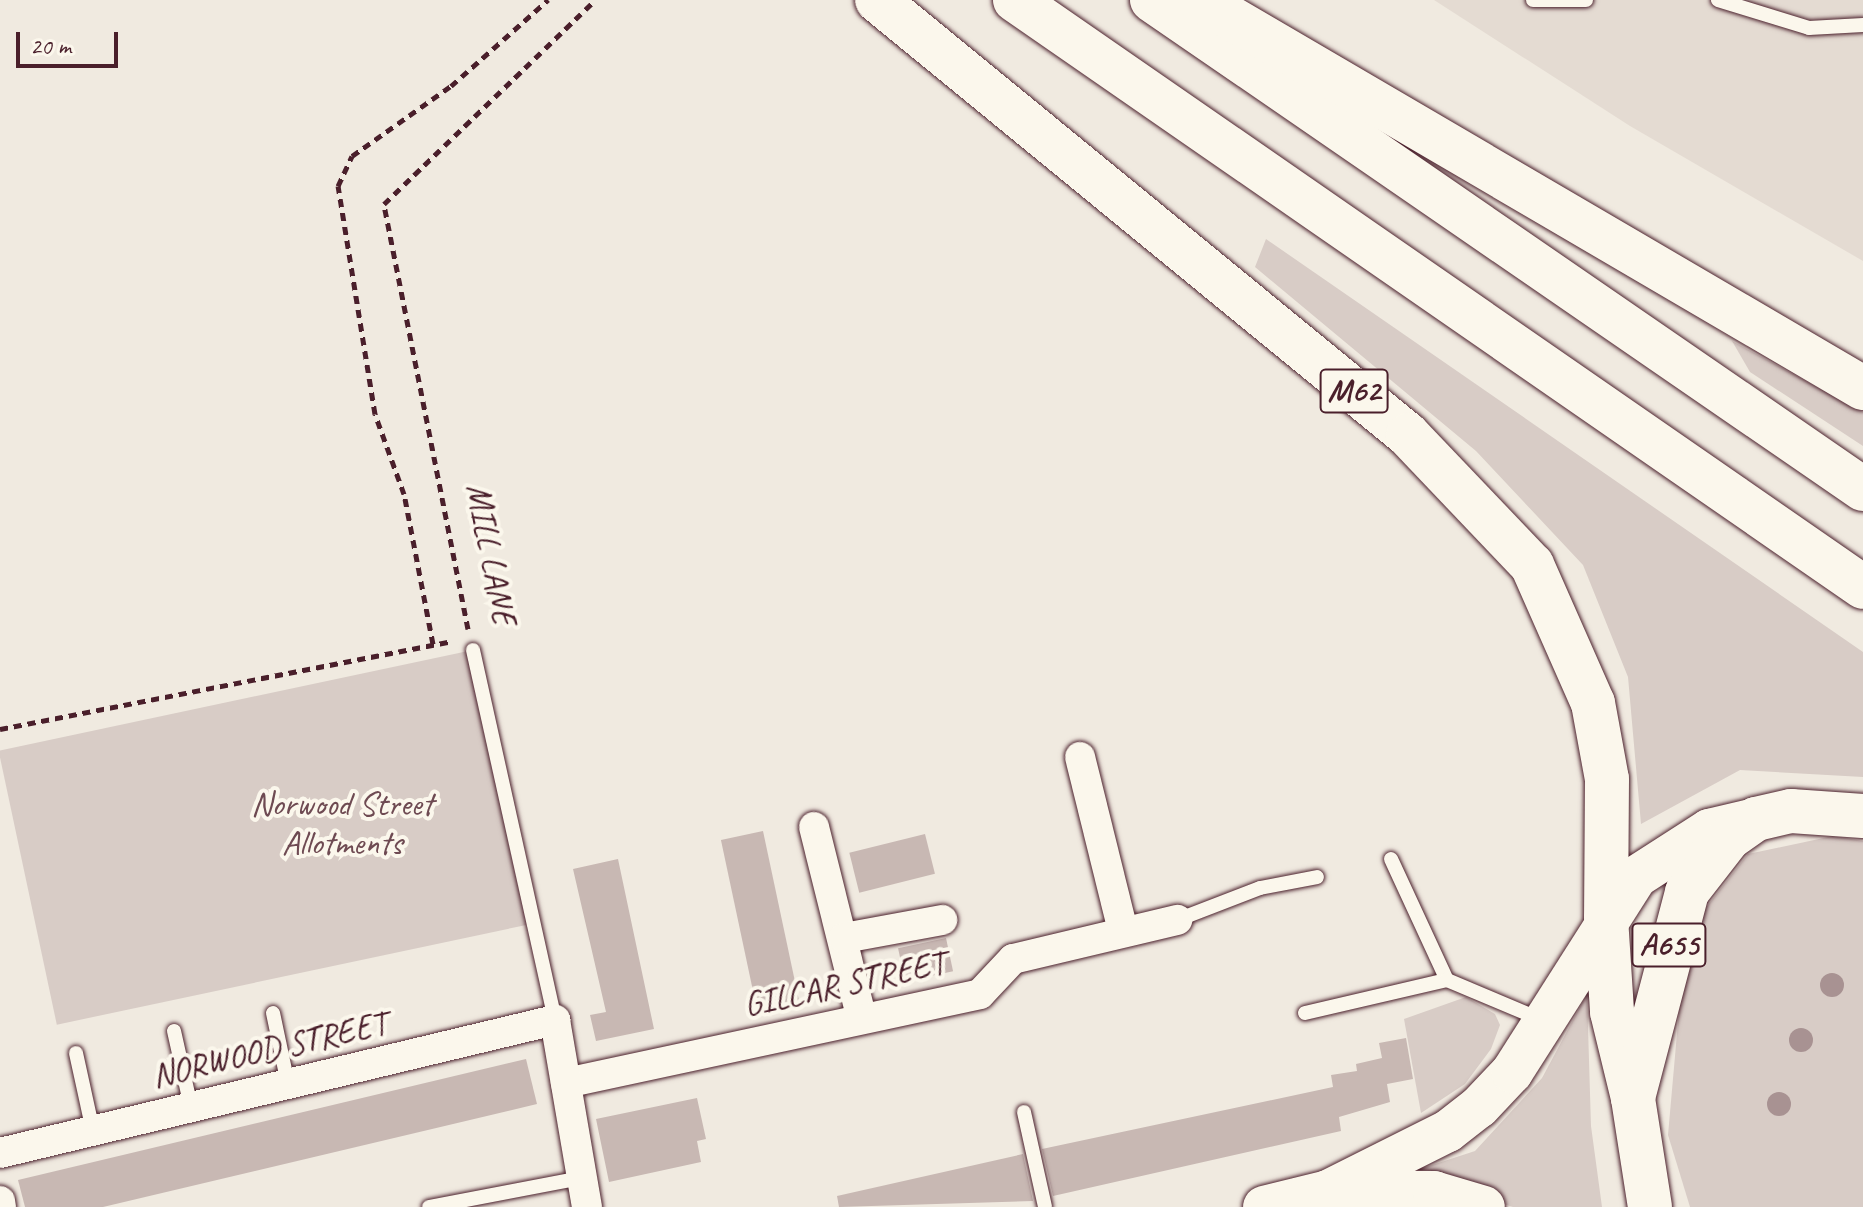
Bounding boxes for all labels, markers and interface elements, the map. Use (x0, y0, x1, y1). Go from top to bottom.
scale bar (20, 16, 122, 66)
text: 20 m (30, 31, 71, 61)
road number: M62 (1318, 363, 1390, 419)
street label: MILL LANE (458, 480, 526, 628)
park label: Norwood Street Allotments (251, 783, 433, 862)
road number: A655 (1631, 917, 1707, 973)
street label: GILCAR STREET (740, 942, 948, 1024)
street label: NORWOOD STREET (148, 1002, 390, 1096)

